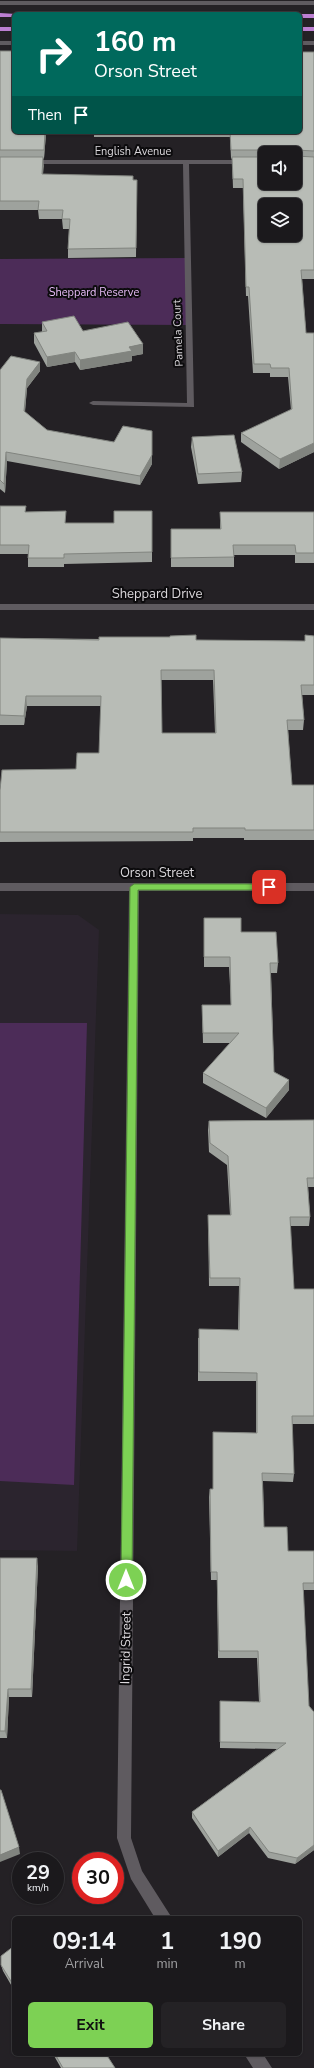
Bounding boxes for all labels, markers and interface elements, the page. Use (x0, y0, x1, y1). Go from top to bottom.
text: 160 m (94, 23, 177, 61)
icon: right (28, 28, 80, 80)
text: Orson Street (94, 59, 197, 83)
icon: arrive (70, 104, 92, 126)
text: Then (28, 105, 62, 125)
street label: English Avenue (95, 144, 172, 159)
map controls (258, 146, 302, 242)
button: sound (258, 146, 302, 190)
button: layers (258, 198, 302, 242)
park label: Sheppard Reserve (49, 285, 139, 300)
street label: Pamela Court (169, 299, 187, 367)
street label: Sheppard Drive (112, 585, 202, 603)
street label: Orson Street (120, 864, 195, 882)
pin (252, 870, 286, 904)
icon: arrive (258, 876, 280, 898)
position arrow (105, 1559, 147, 1601)
street label: Ingrid Street (116, 1611, 136, 1684)
speed limit sign: 30 (72, 1852, 124, 1904)
text: 29 (26, 1859, 50, 1886)
text: km/h (27, 1881, 49, 1895)
text: 09:14 (52, 1925, 116, 1957)
text: 1 (160, 1925, 174, 1957)
text: 190 (218, 1925, 262, 1957)
text: Arrival (65, 1955, 104, 1973)
text: min (156, 1955, 178, 1973)
text: m (234, 1955, 246, 1973)
button: Exit (28, 2002, 153, 2048)
button: Share (161, 2002, 286, 2048)

